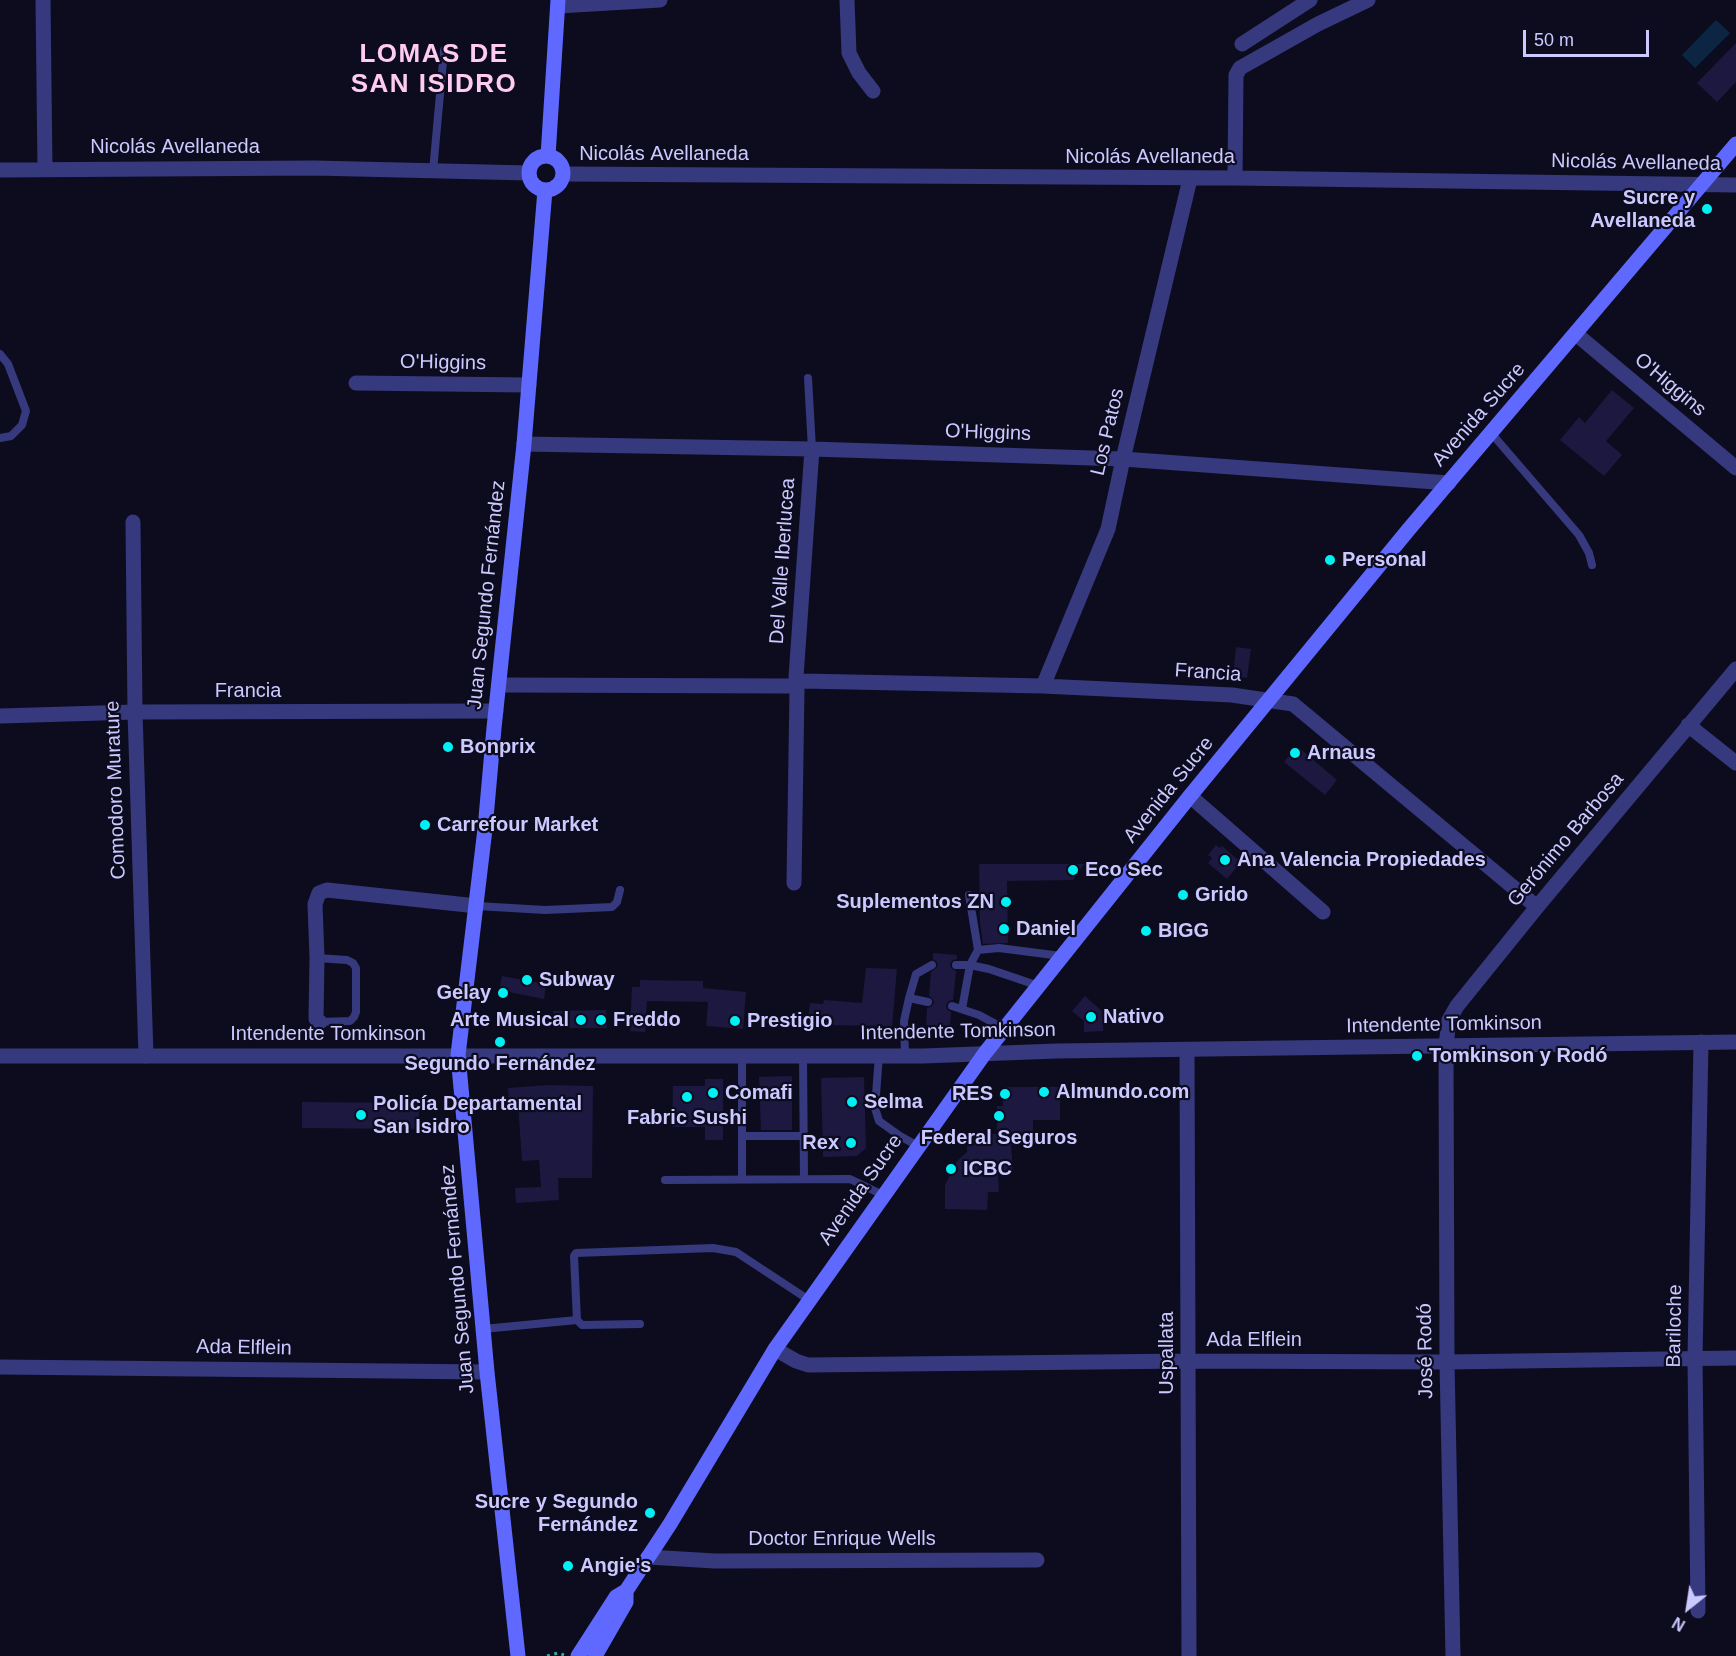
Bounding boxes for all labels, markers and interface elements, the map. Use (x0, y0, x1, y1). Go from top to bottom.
scale bar (1526, 18, 1652, 56)
text: 50 m (1534, 30, 1574, 50)
district label: LOMAS DE SAN ISIDRO (351, 39, 517, 100)
street label: Nicolás Avellaneda (90, 135, 260, 159)
street label: Nicolás Avellaneda (579, 142, 749, 166)
street label: Nicolás Avellaneda (1065, 145, 1235, 169)
street label: Nicolás Avellaneda (1551, 150, 1721, 176)
place label: Sucre y Avellaneda (1590, 186, 1695, 233)
marker: Sucre y Avellaneda (1700, 202, 1714, 216)
street label: O'Higgins (1629, 348, 1711, 422)
street label: O'Higgins (400, 350, 486, 376)
street label: Avenida Sucre (1427, 358, 1531, 472)
street label: Los Patos (1086, 386, 1130, 478)
street label: O'Higgins (945, 420, 1031, 446)
street label: Del Valle Iberlucea (765, 477, 801, 645)
street label: Juan Segundo Fernández (463, 479, 511, 711)
place label: Personal (1342, 548, 1426, 572)
marker: Personal (1323, 553, 1337, 567)
street label: Francia (1174, 659, 1242, 687)
street label: Francia (215, 679, 281, 703)
street label: Comodoro Murature (101, 700, 131, 880)
street label: Avenida Sucre (1119, 732, 1219, 848)
place label: Bonprix (460, 735, 536, 759)
marker: Bonprix (441, 740, 455, 754)
place label: Arnaus (1307, 741, 1376, 765)
marker: Arnaus (1288, 746, 1302, 760)
street label: Gerónimo Barbosa (1503, 768, 1629, 912)
place label: Carrefour Market (437, 813, 598, 837)
marker: Carrefour Market (418, 818, 432, 832)
place label: Ana Valencia Propiedades (1237, 848, 1486, 872)
marker: Ana Valencia Propiedades (1218, 853, 1232, 867)
place label: Eco Sec (1085, 858, 1163, 882)
marker: Eco Sec (1066, 863, 1080, 877)
place label: Grido (1195, 883, 1248, 907)
marker: Grido (1176, 888, 1190, 902)
place label: Suplementos ZN (836, 890, 994, 914)
marker: Suplementos ZN (999, 895, 1013, 909)
place label: Daniel (1016, 917, 1076, 941)
place label: BIGG (1158, 919, 1209, 943)
marker: Daniel (997, 922, 1011, 936)
marker: BIGG (1139, 924, 1153, 938)
place label: Subway (539, 968, 615, 992)
marker: Subway (520, 973, 534, 987)
place label: Gelay (437, 981, 491, 1005)
marker: Gelay (496, 986, 510, 1000)
place label: Nativo (1103, 1005, 1164, 1029)
place label: Arte Musical (450, 1008, 569, 1032)
place label: Freddo (613, 1008, 681, 1032)
place label: Prestigio (747, 1009, 833, 1033)
marker: Nativo (1084, 1010, 1098, 1024)
street label: Intendente Tomkinson (1346, 1011, 1542, 1039)
marker: Arte Musical (574, 1013, 588, 1027)
marker: Freddo (594, 1013, 608, 1027)
marker: Prestigio (728, 1014, 742, 1028)
street label: Intendente Tomkinson (860, 1018, 1056, 1046)
street label: Intendente Tomkinson (230, 1022, 426, 1046)
marker: Segundo Fernández (493, 1035, 507, 1049)
place label: Tomkinson y Rodó (1429, 1044, 1608, 1068)
marker: Tomkinson y Rodó (1410, 1049, 1424, 1063)
place label: Segundo Fernández (404, 1052, 596, 1076)
place label: Almundo.com (1056, 1080, 1189, 1104)
place label: Comafi (725, 1081, 793, 1105)
place label: RES (952, 1082, 993, 1106)
marker: Almundo.com (1037, 1085, 1051, 1099)
marker: Comafi (706, 1086, 720, 1100)
marker: RES (998, 1087, 1012, 1101)
marker: Fabric Sushi (680, 1090, 694, 1104)
place label: Selma (864, 1090, 923, 1114)
place label: Policía Departamental San Isidro (373, 1092, 582, 1139)
marker: Selma (845, 1095, 859, 1109)
place label: Fabric Sushi (627, 1106, 747, 1130)
marker: Policía Departamental San Isidro (354, 1108, 368, 1122)
marker: Federal Seguros (992, 1109, 1006, 1123)
place label: Federal Seguros (921, 1126, 1077, 1150)
street label: Avenida Sucre (814, 1130, 908, 1250)
place label: Rex (802, 1131, 839, 1155)
marker: Rex (844, 1136, 858, 1150)
place label: ICBC (963, 1157, 1012, 1181)
marker: ICBC (944, 1162, 958, 1176)
street label: Juan Segundo Fernández (436, 1163, 480, 1395)
street label: Bariloche (1662, 1284, 1688, 1368)
street label: José Rodó (1413, 1303, 1439, 1399)
street label: Uspallata (1155, 1311, 1179, 1395)
street label: Ada Elflein (1206, 1328, 1302, 1352)
street label: Ada Elflein (196, 1335, 292, 1361)
place label: Sucre y Segundo Fernández (475, 1490, 638, 1537)
marker: Sucre y Segundo Fernández (643, 1506, 657, 1520)
street label: Doctor Enrique Wells (748, 1527, 936, 1551)
place label: Angie's (580, 1554, 651, 1578)
marker: Angie's (561, 1559, 575, 1573)
north arrow (1658, 1578, 1718, 1638)
text: N (1669, 1614, 1688, 1634)

